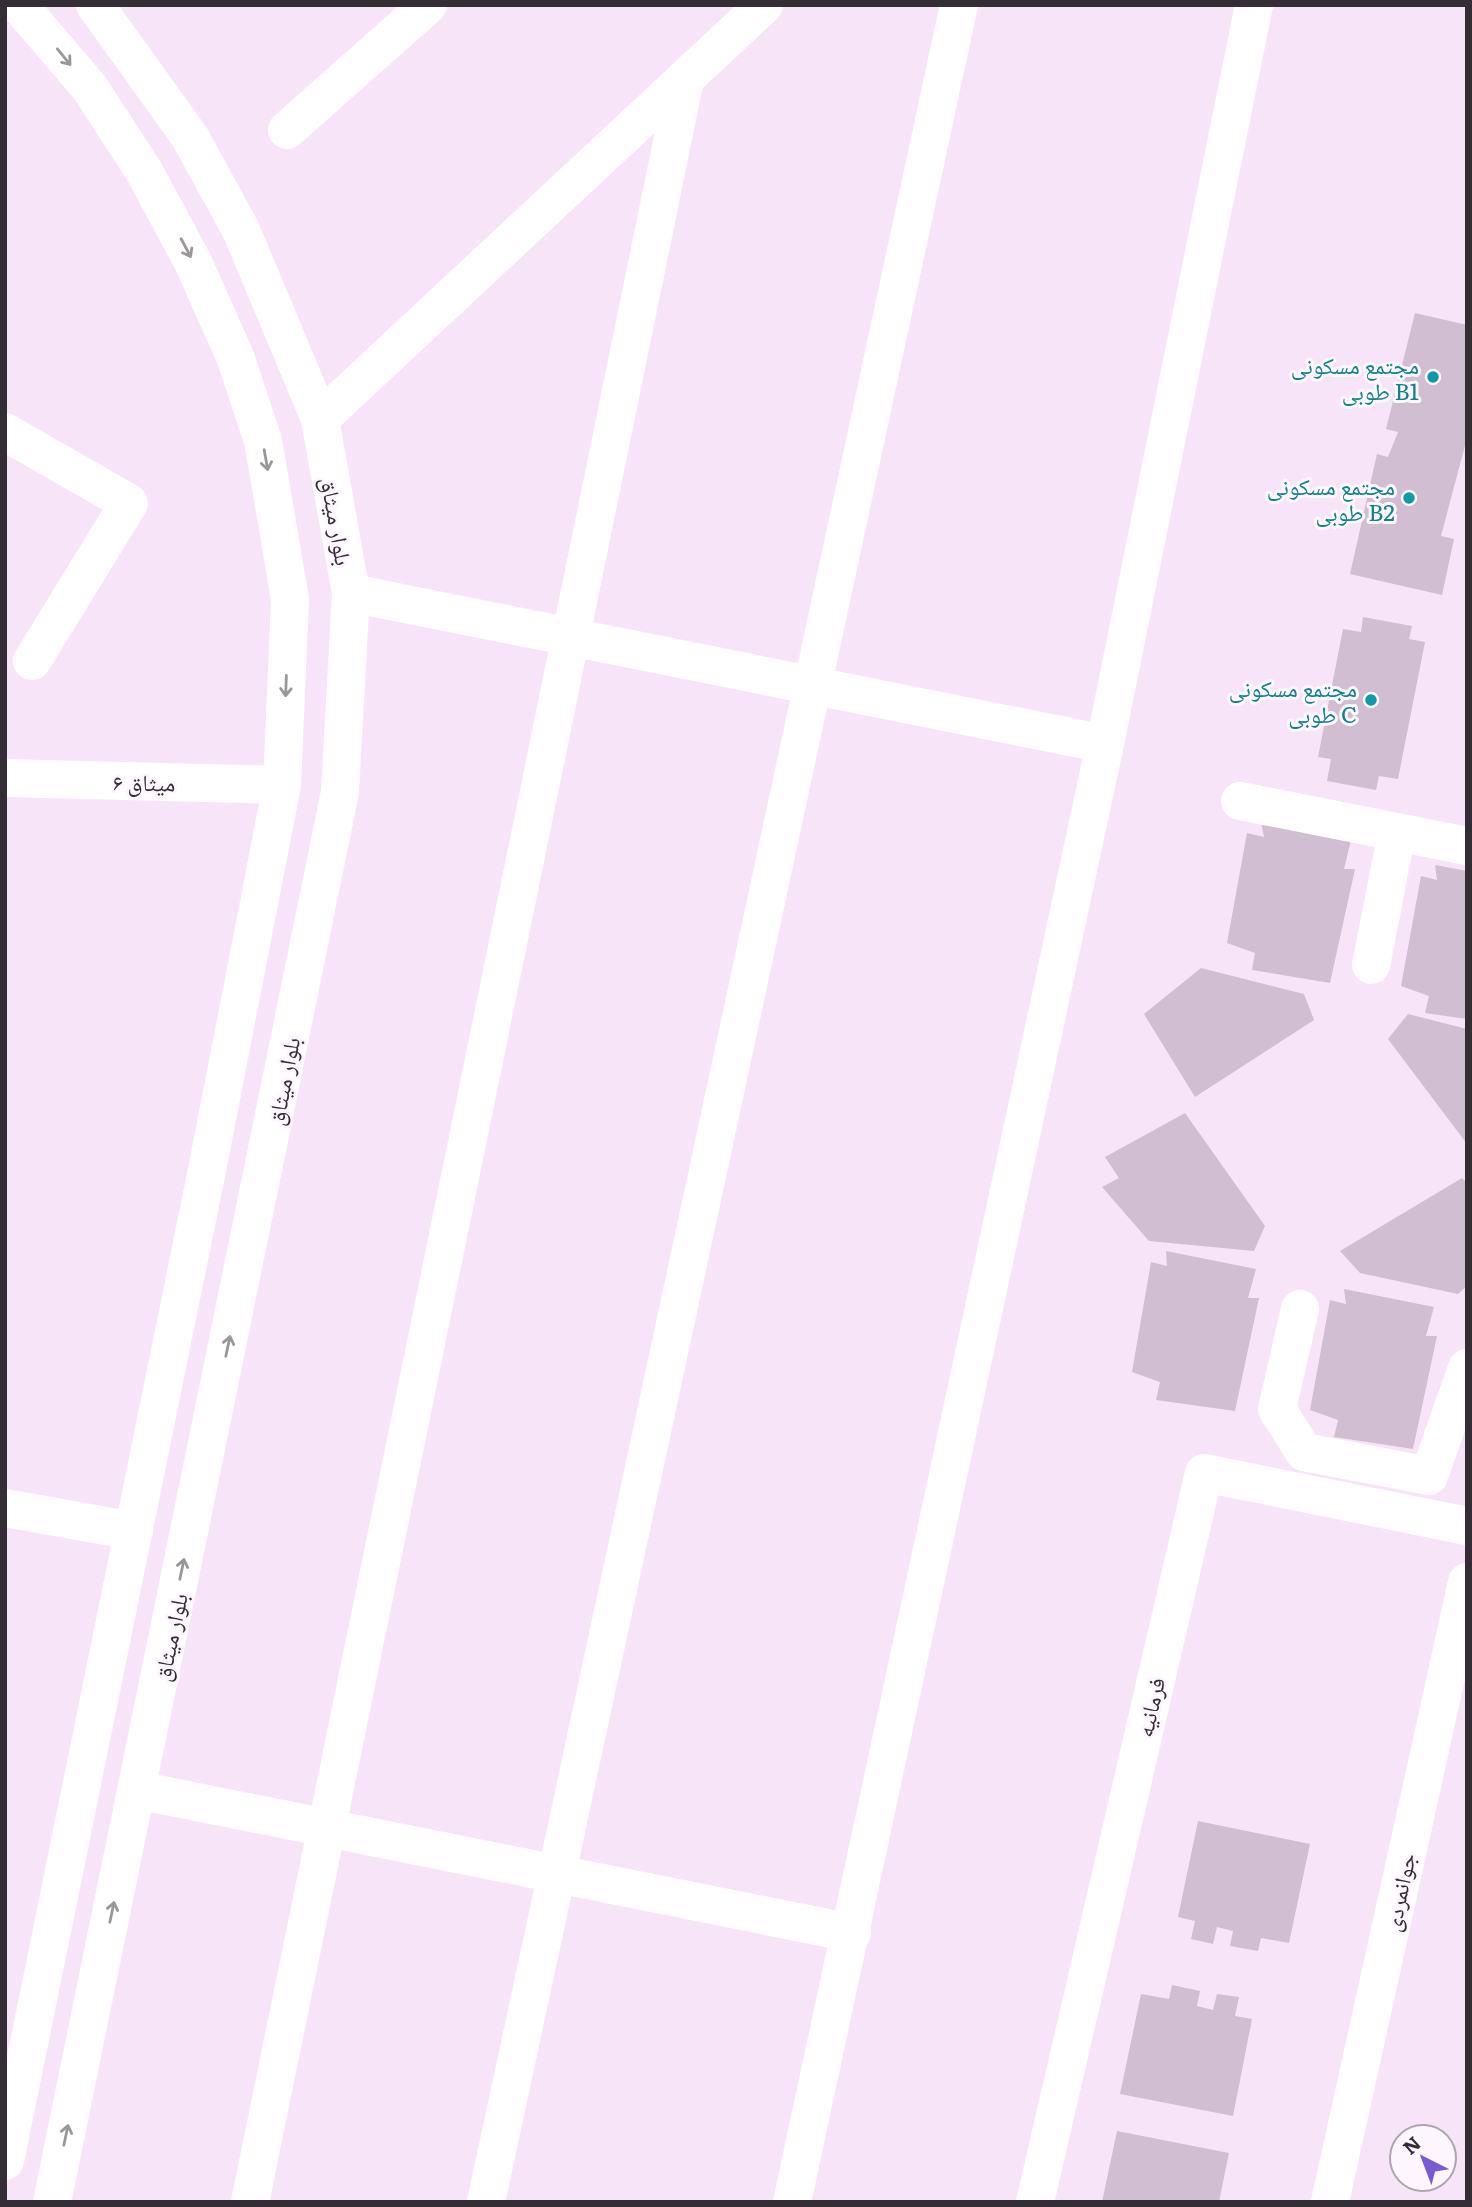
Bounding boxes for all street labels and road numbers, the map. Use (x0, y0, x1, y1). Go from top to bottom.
street label: بلوار میثاق (313, 474, 363, 568)
street label: میثاق ۶ (112, 763, 176, 799)
street label: بلوار میثاق (257, 1034, 307, 1128)
street label: بلوار میثاق (143, 1590, 195, 1684)
street label: فرمانیه (1126, 1674, 1172, 1740)
street label: جوانمردی (1373, 1849, 1423, 1935)

